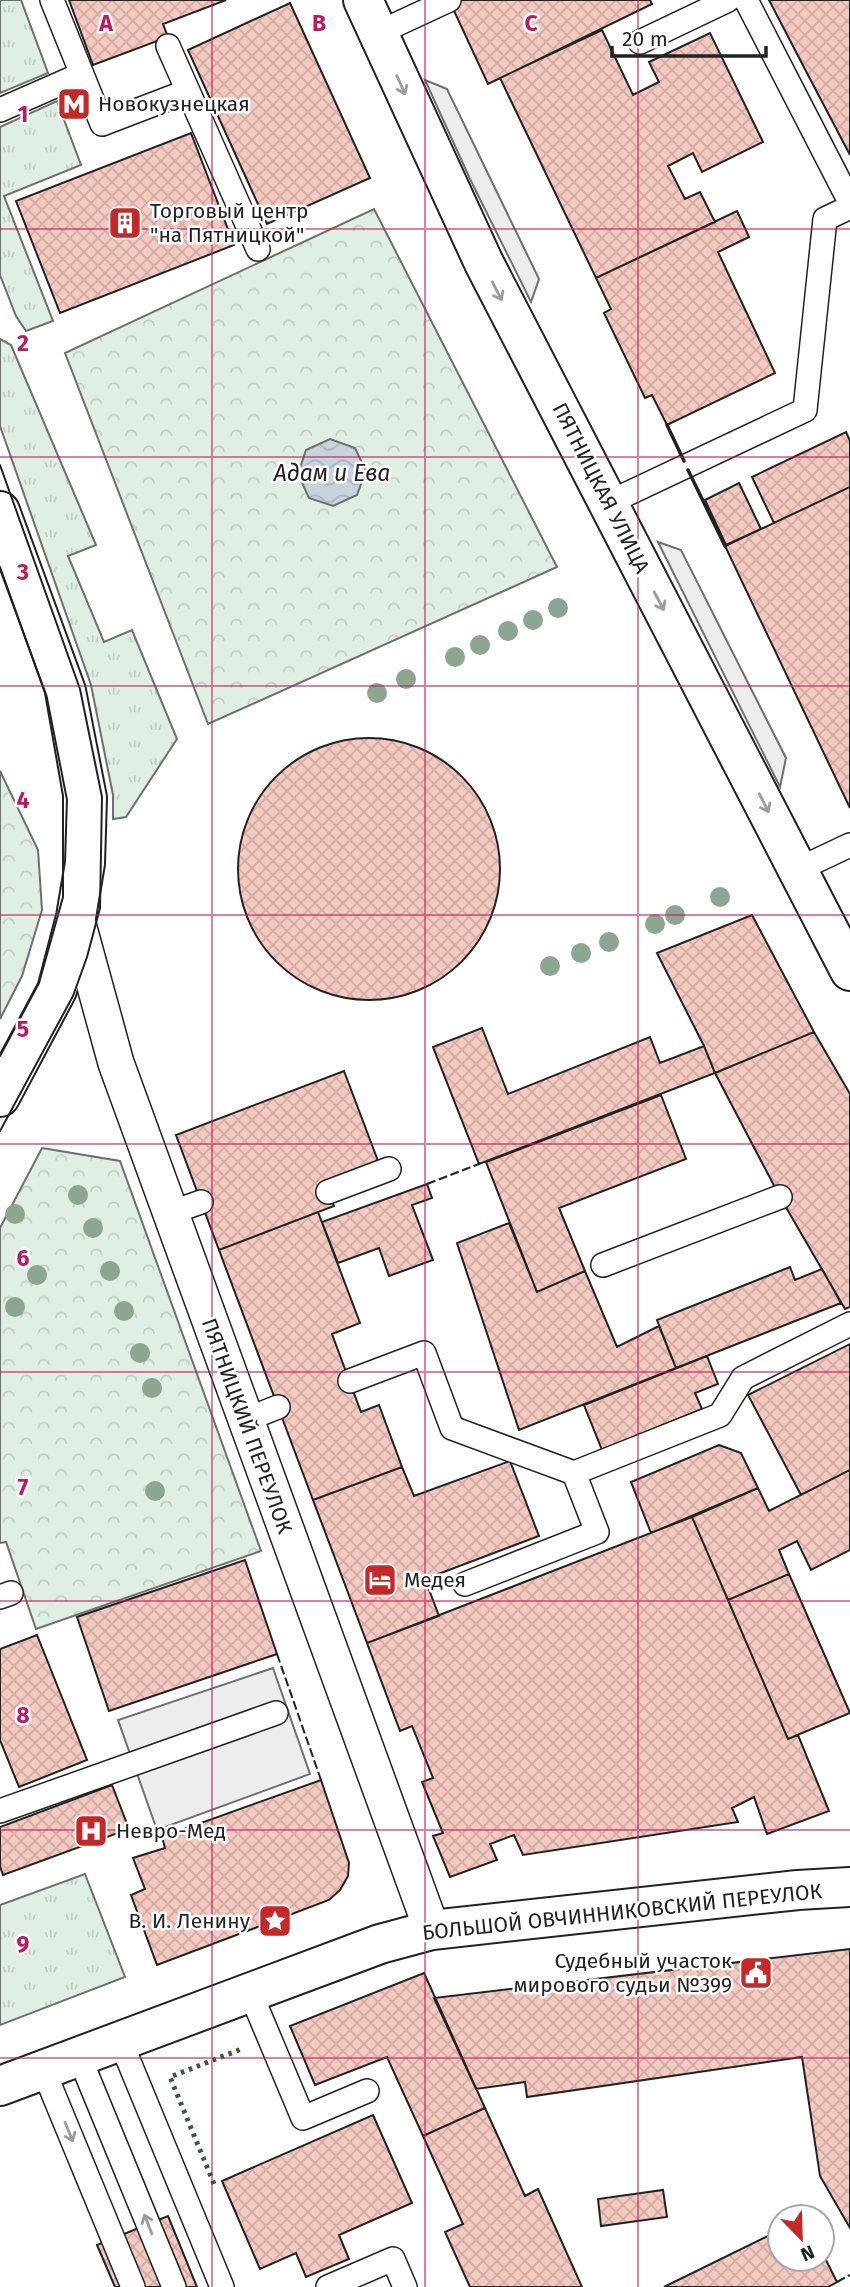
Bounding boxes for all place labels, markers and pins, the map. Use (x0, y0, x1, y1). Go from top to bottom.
metro station icon: Новокузнецкая (55, 85, 93, 123)
place label: Новокузнецкая (98, 91, 250, 117)
place label: Торговый центр "на Пятницкой" (150, 198, 309, 248)
building icon: Торговый центр "на Пятницкой" (106, 204, 144, 242)
hotel icon: Медея (361, 1561, 399, 1599)
place label: Медея (404, 1567, 466, 1593)
hospital icon: Невро-Мед (72, 1812, 110, 1850)
place label: Невро-Мед (116, 1818, 226, 1844)
place icon: В. И. Ленину (256, 1902, 294, 1940)
place label: В. И. Ленину (129, 1908, 251, 1934)
place label: Судебный участок мирового судьи №399 (514, 1948, 732, 1998)
public building icon: Судебный участок мирового судьи №399 (737, 1954, 775, 1992)

